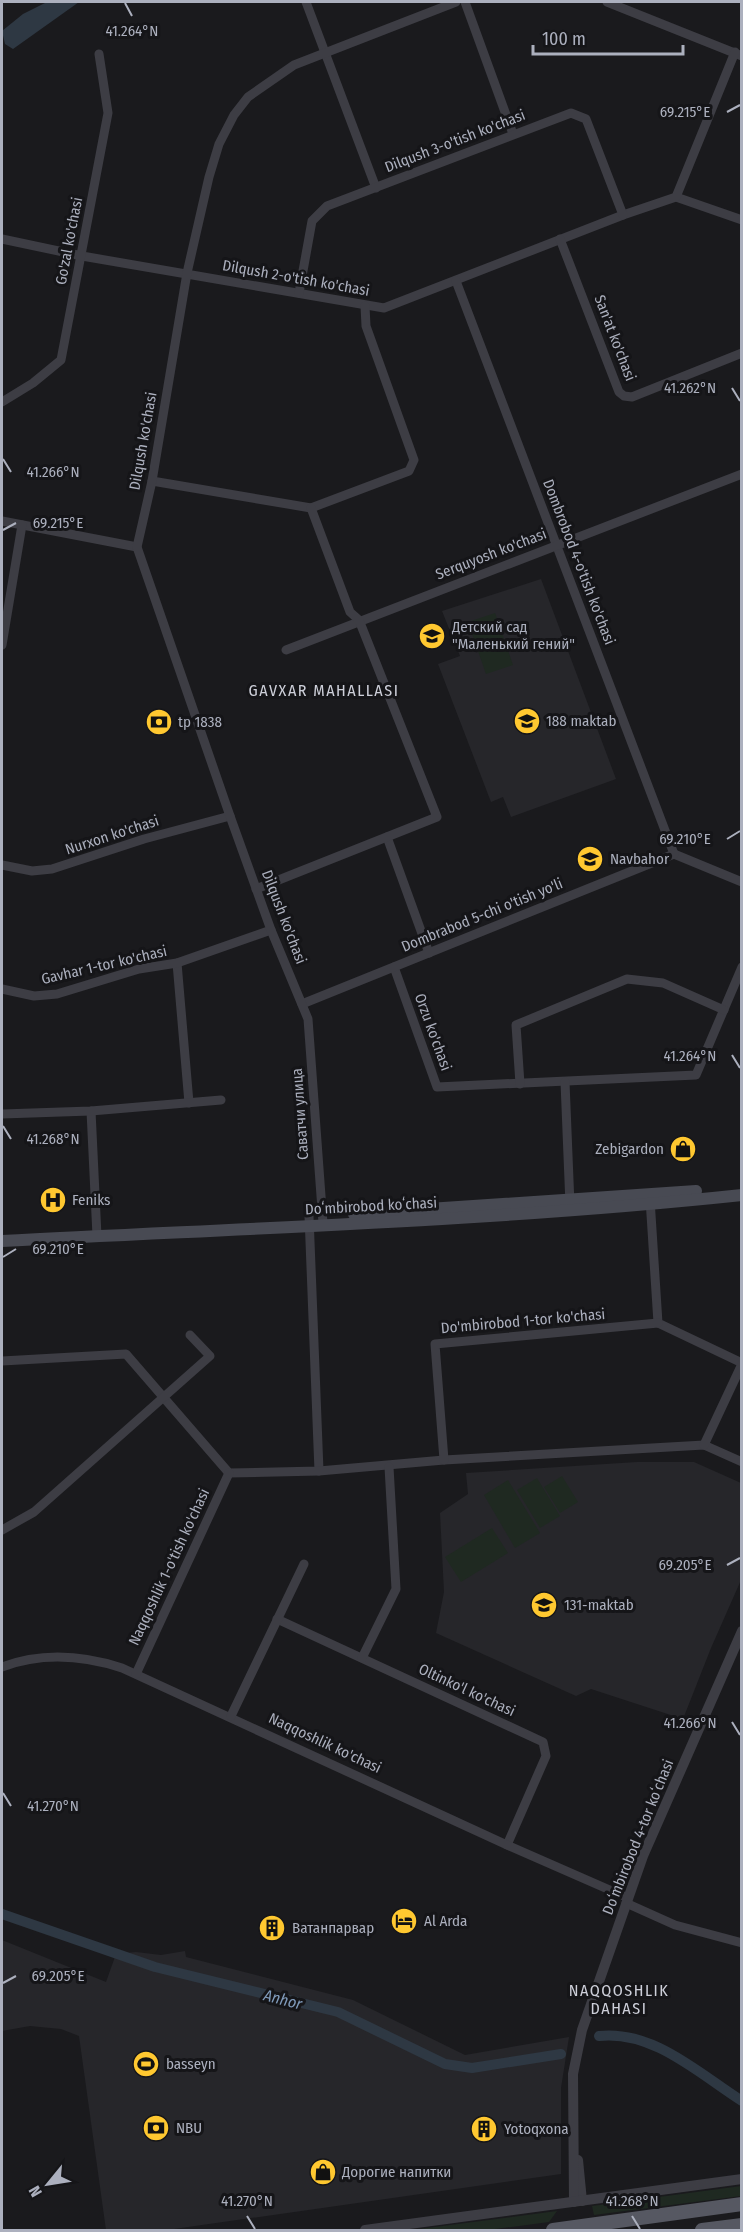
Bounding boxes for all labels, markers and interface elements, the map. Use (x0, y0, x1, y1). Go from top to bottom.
scale bar (533, 18, 683, 56)
text: 41.264°N (106, 22, 158, 40)
text: 100 m (542, 28, 586, 50)
text: 69.215°E (660, 103, 710, 121)
street label: Dilqush 3-o'tish ko'chasi (382, 106, 528, 176)
street label: Go'zal ko'chasi (52, 196, 86, 286)
street label: Dilqush 2-o'tish ko'chasi (221, 256, 371, 300)
street label: San'at ko'chasi (590, 293, 640, 383)
text: 41.262°N (664, 379, 716, 397)
street label: Dilqush ko'chasi (126, 391, 160, 491)
text: 41.266°N (27, 463, 79, 481)
street label: Dombrobod 4-o'tish ko'chasi (539, 477, 619, 647)
text: 69.215°E (33, 514, 83, 532)
street label: Serquyosh ko'chasi (433, 525, 549, 583)
place label: Детский сад "Маленький гений" (451, 618, 575, 653)
school or university icon: Детский сад "Маленький гений" (417, 621, 447, 651)
district label: GAVXAR MAHALLASI (249, 681, 399, 700)
school or university icon: 188 maktab (512, 706, 542, 736)
bank icon: tp 1838 (144, 707, 174, 737)
place label: 188 maktab (546, 712, 616, 730)
place label: tp 1838 (178, 713, 222, 731)
street label: Nurxon ko'chasi (63, 811, 161, 859)
text: 69.210°E (659, 830, 711, 848)
school or university icon: Navbahor (575, 844, 605, 874)
place label: Navbahor (610, 850, 670, 868)
street label: Dilqush ko'chasi (258, 867, 310, 967)
street label: Dombrabod 5-chi o'tish yo'li (399, 874, 565, 956)
street label: Gavhar 1-tor ko'chasi (39, 942, 169, 988)
street label: Orzu ko'chasi (411, 991, 455, 1073)
text: 41.264°N (664, 1047, 716, 1065)
street label: Саватчи улица (288, 1068, 312, 1160)
text: 41.268°N (26, 1130, 80, 1148)
shop icon: Zebigardon (668, 1134, 698, 1164)
place label: Zebigardon (595, 1140, 664, 1158)
hospital icon: Feniks (38, 1185, 68, 1215)
place label: Feniks (72, 1191, 110, 1209)
street label: Doʻmbirobod koʻchasi (305, 1194, 437, 1218)
text: 69.210°E (32, 1240, 84, 1258)
street label: Do'mbirobod 1-tor ko'chasi (440, 1305, 606, 1337)
street label: Naqqoshlik 1-o'tish ko'chasi (125, 1486, 213, 1648)
text: 69.205°E (659, 1556, 711, 1574)
school or university icon: 131-maktab (529, 1590, 559, 1620)
place label: 131-maktab (564, 1596, 634, 1614)
street label: Oltinko'l ko'chasi (416, 1660, 518, 1720)
street label: Naqqoshlik ko'chasi (266, 1709, 384, 1777)
text: 41.266°N (664, 1714, 716, 1732)
street label: Doʻmbirobod 4-tor koʻchasi (599, 1757, 677, 1917)
text: 41.270°N (27, 1797, 79, 1815)
hotel icon: Al Arda (389, 1906, 419, 1936)
place label: Al Arda (424, 1912, 467, 1930)
building icon: Ватанпарвар (257, 1913, 287, 1943)
place label: Ватанпарвар (292, 1919, 374, 1937)
text: 69.205°E (32, 1967, 84, 1985)
district label: NAQQOSHLIK DAHASI (569, 1981, 669, 2018)
water label: Anhor (261, 1985, 305, 2014)
sports icon: basseyn (131, 2049, 161, 2079)
place label: basseyn (166, 2055, 216, 2073)
bank icon: NBU (141, 2113, 171, 2143)
building icon: Yotoqxona (469, 2114, 499, 2144)
place label: NBU (176, 2119, 202, 2137)
place label: Yotoqxona (504, 2120, 569, 2138)
north arrow (18, 2154, 78, 2214)
shop icon: Дорогие напитки (308, 2157, 338, 2187)
place label: Дорогие напитки (341, 2163, 451, 2181)
text: N (25, 2182, 46, 2200)
text: 41.270°N (221, 2192, 273, 2210)
text: 41.268°N (605, 2192, 659, 2210)

